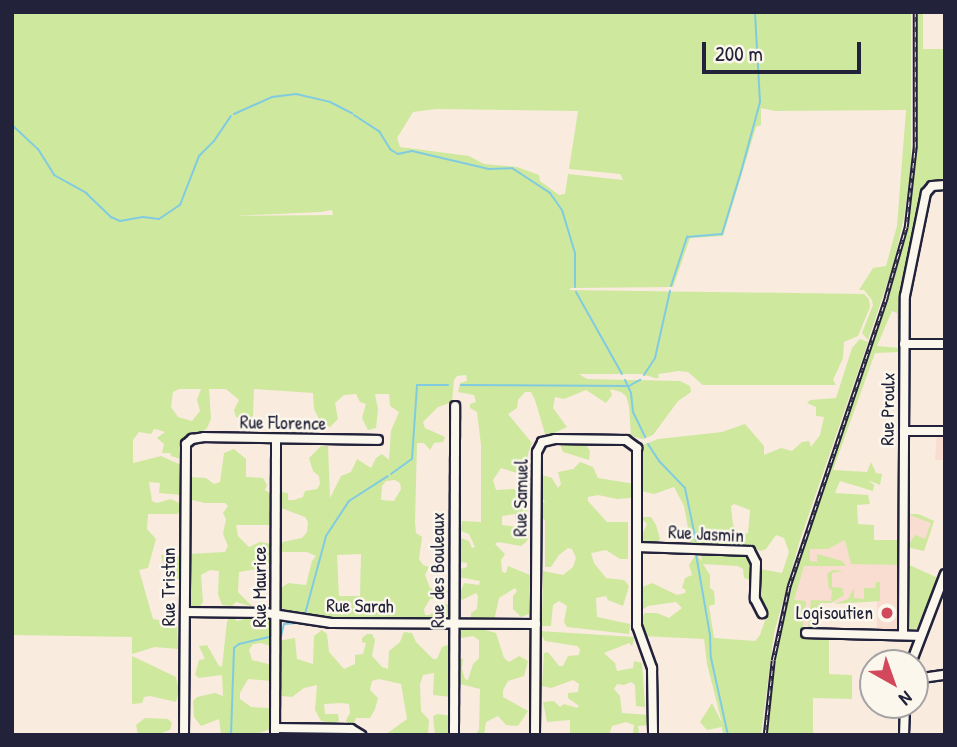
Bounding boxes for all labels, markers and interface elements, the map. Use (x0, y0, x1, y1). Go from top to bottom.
scale bar (705, 28, 864, 72)
text: 200 m (715, 39, 763, 68)
street label: Rue Proulx (876, 372, 900, 446)
street label: Rue Florence (240, 411, 326, 435)
street label: Rue Samuel (509, 459, 533, 537)
street label: Rue des Bouleaux (427, 512, 449, 628)
street label: Rue Jasmin (668, 521, 744, 547)
street label: Rue Maurice (249, 546, 271, 628)
street label: Rue Tristan (158, 548, 180, 626)
street label: Rue Sarah (326, 594, 394, 618)
place label: Logisoutien (796, 602, 873, 624)
marker: Logisoutien (879, 605, 895, 621)
north arrow (859, 649, 929, 719)
text: N (894, 685, 918, 712)

